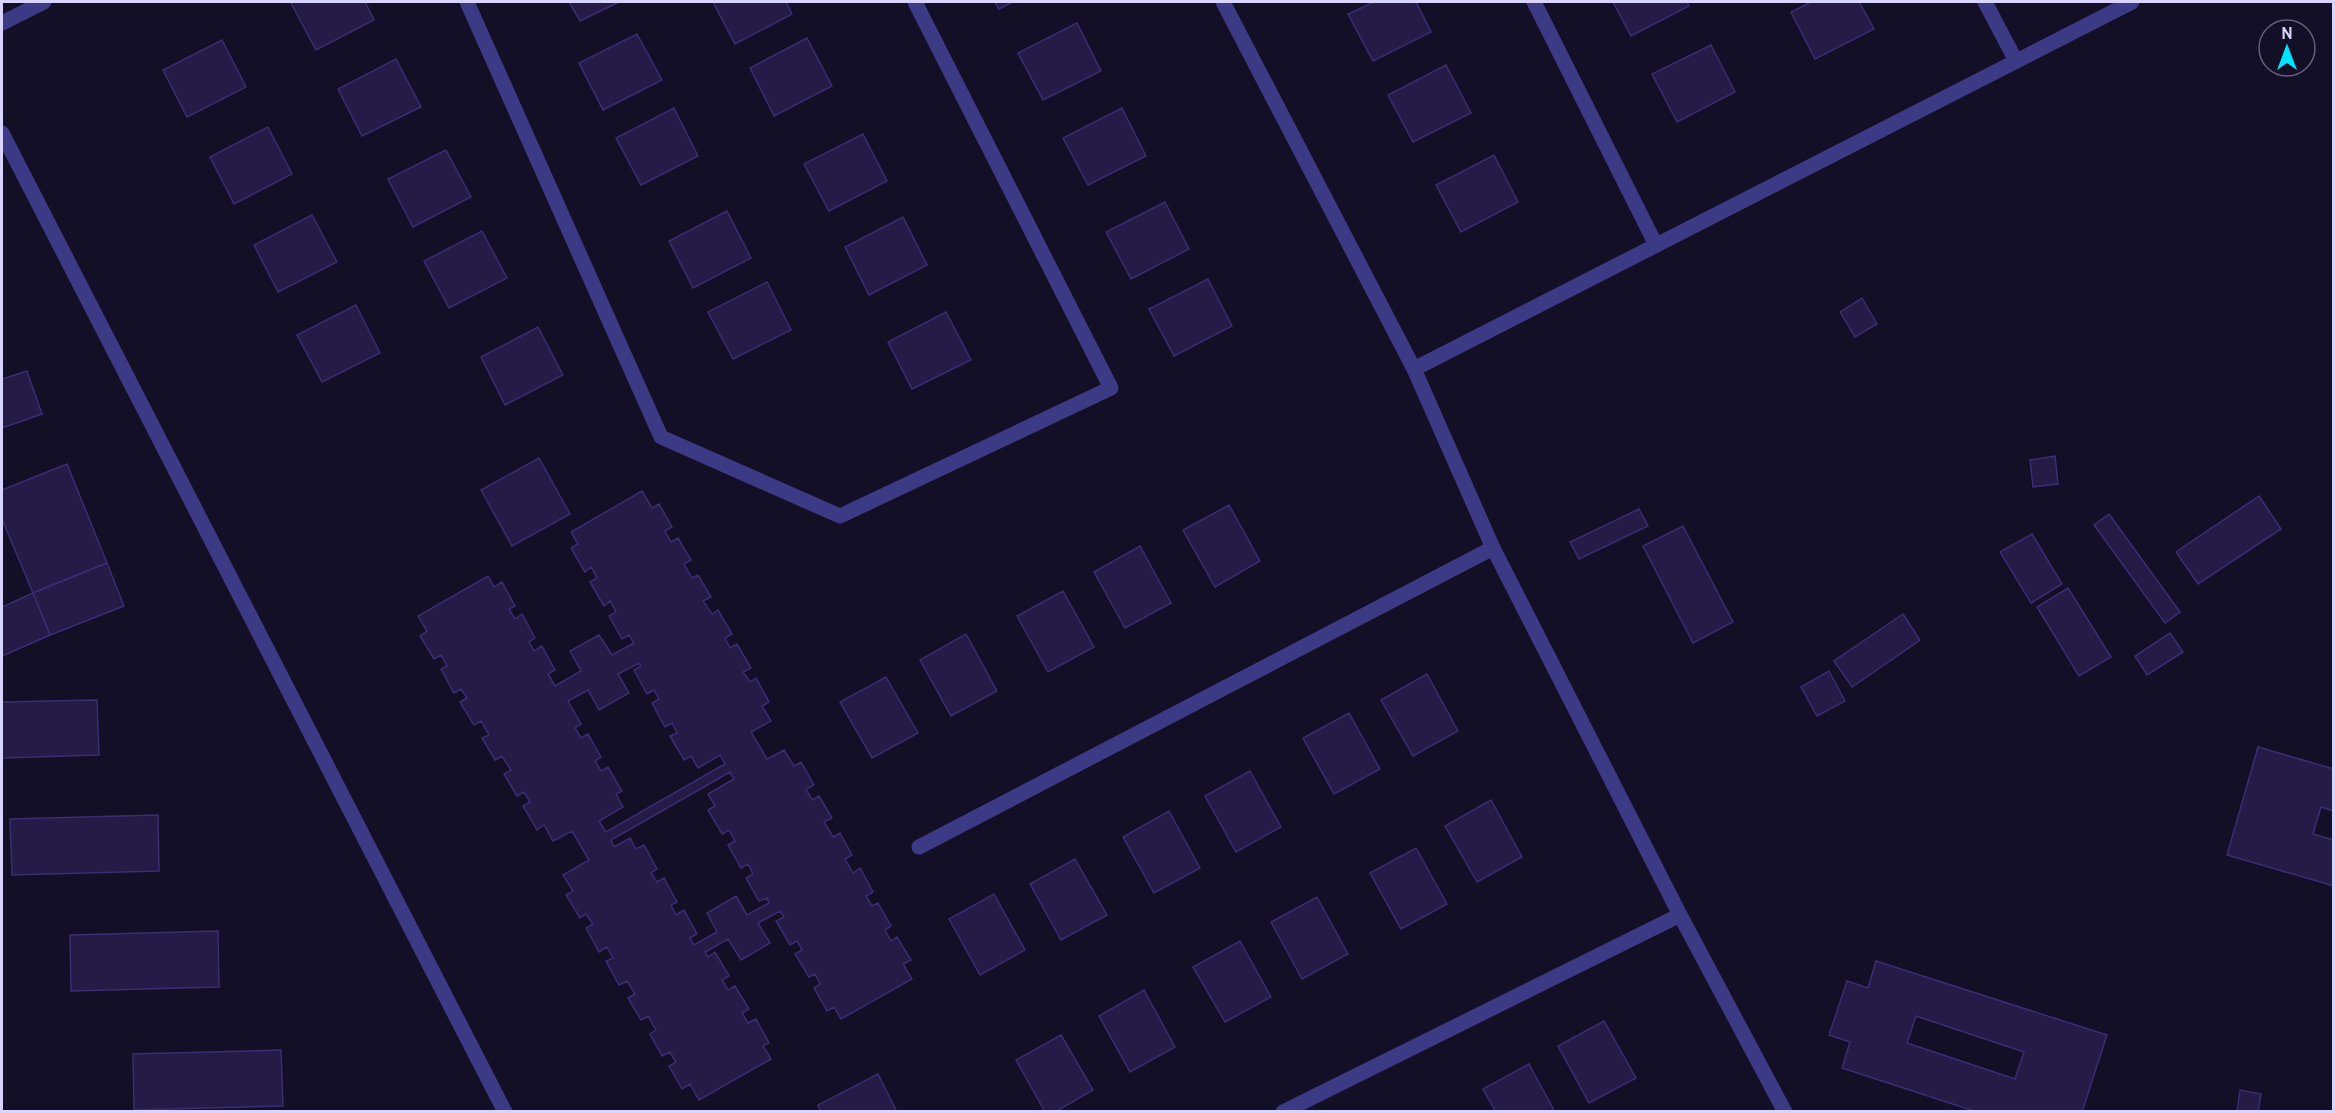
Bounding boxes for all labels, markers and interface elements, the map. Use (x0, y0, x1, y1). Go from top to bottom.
north arrow (2257, 18, 2317, 78)
text: N (2281, 25, 2293, 45)

